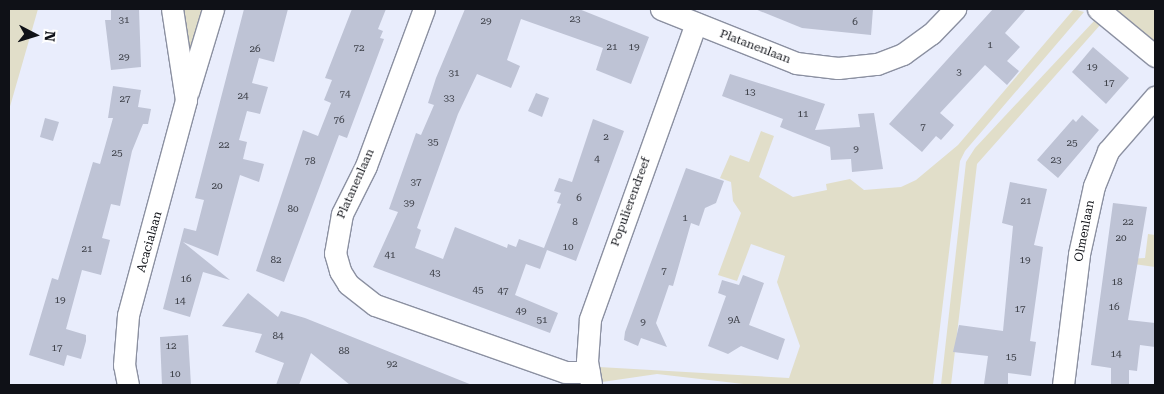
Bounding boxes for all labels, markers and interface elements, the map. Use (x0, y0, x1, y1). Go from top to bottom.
north arrow (10, 10, 60, 60)
house number: 23 (569, 13, 581, 25)
house number: 31 (118, 14, 130, 26)
house number: 29 (480, 15, 492, 27)
house number: 6 (852, 16, 858, 28)
street label: Platanenlaan (717, 27, 793, 67)
text: N (42, 30, 58, 42)
house number: 1 (987, 39, 993, 51)
house number: 21 (606, 41, 618, 53)
house number: 19 (628, 41, 640, 53)
house number: 72 (353, 42, 365, 54)
house number: 26 (249, 43, 261, 55)
house number: 29 (118, 51, 130, 63)
house number: 19 (1086, 61, 1098, 73)
house number: 3 (956, 66, 962, 78)
house number: 31 (448, 67, 460, 79)
house number: 17 (1103, 77, 1115, 89)
house number: 13 (744, 86, 756, 98)
house number: 74 (339, 88, 351, 100)
house number: 24 (237, 90, 249, 102)
house number: 33 (443, 92, 455, 104)
house number: 27 (119, 93, 131, 105)
house number: 11 (797, 108, 809, 120)
house number: 76 (333, 114, 345, 126)
house number: 7 (920, 121, 926, 133)
house number: 2 (603, 131, 609, 143)
house number: 35 (427, 136, 439, 148)
house number: 25 (1066, 137, 1078, 149)
house number: 22 (218, 139, 230, 151)
house number: 9 (853, 143, 859, 155)
house number: 25 (111, 147, 123, 159)
street label: Platanenlaan (334, 147, 378, 221)
house number: 4 (594, 153, 600, 165)
house number: 23 (1050, 154, 1062, 166)
house number: 78 (304, 155, 316, 167)
street label: Populierendreef (608, 155, 654, 249)
house number: 37 (410, 176, 422, 188)
house number: 20 (211, 180, 223, 192)
house number: 6 (576, 192, 582, 204)
house number: 21 (1020, 195, 1032, 207)
house number: 39 (403, 197, 415, 209)
street label: Olmenlaan (1072, 199, 1098, 263)
house number: 80 (287, 203, 299, 215)
street label: Acacialaan (134, 210, 166, 274)
house number: 1 (682, 212, 688, 224)
house number: 8 (572, 216, 578, 228)
house number: 22 (1122, 216, 1134, 228)
house number: 20 (1115, 232, 1127, 244)
house number: 10 (562, 241, 574, 253)
house number: 21 (81, 243, 93, 255)
house number: 41 (384, 249, 396, 261)
house number: 82 (270, 254, 282, 266)
house number: 19 (1019, 254, 1031, 266)
house number: 7 (661, 265, 667, 277)
house number: 43 (429, 267, 441, 279)
house number: 16 (180, 273, 192, 285)
house number: 18 (1111, 276, 1123, 288)
house number: 45 (472, 284, 484, 296)
house number: 47 (497, 285, 509, 297)
house number: 19 (54, 294, 66, 306)
house number: 14 (174, 295, 186, 307)
house number: 16 (1108, 301, 1120, 313)
house number: 17 (1014, 303, 1026, 315)
house number: 49 (515, 305, 527, 317)
house number: 51 (536, 314, 548, 326)
house number: 9A (728, 314, 740, 326)
house number: 9 (640, 316, 646, 328)
house number: 84 (272, 330, 284, 342)
house number: 12 (165, 340, 177, 352)
house number: 17 (51, 342, 63, 354)
house number: 88 (338, 345, 350, 357)
house number: 14 (1110, 348, 1122, 360)
house number: 15 (1005, 351, 1017, 363)
house number: 92 (386, 358, 398, 370)
house number: 10 (169, 368, 181, 380)

